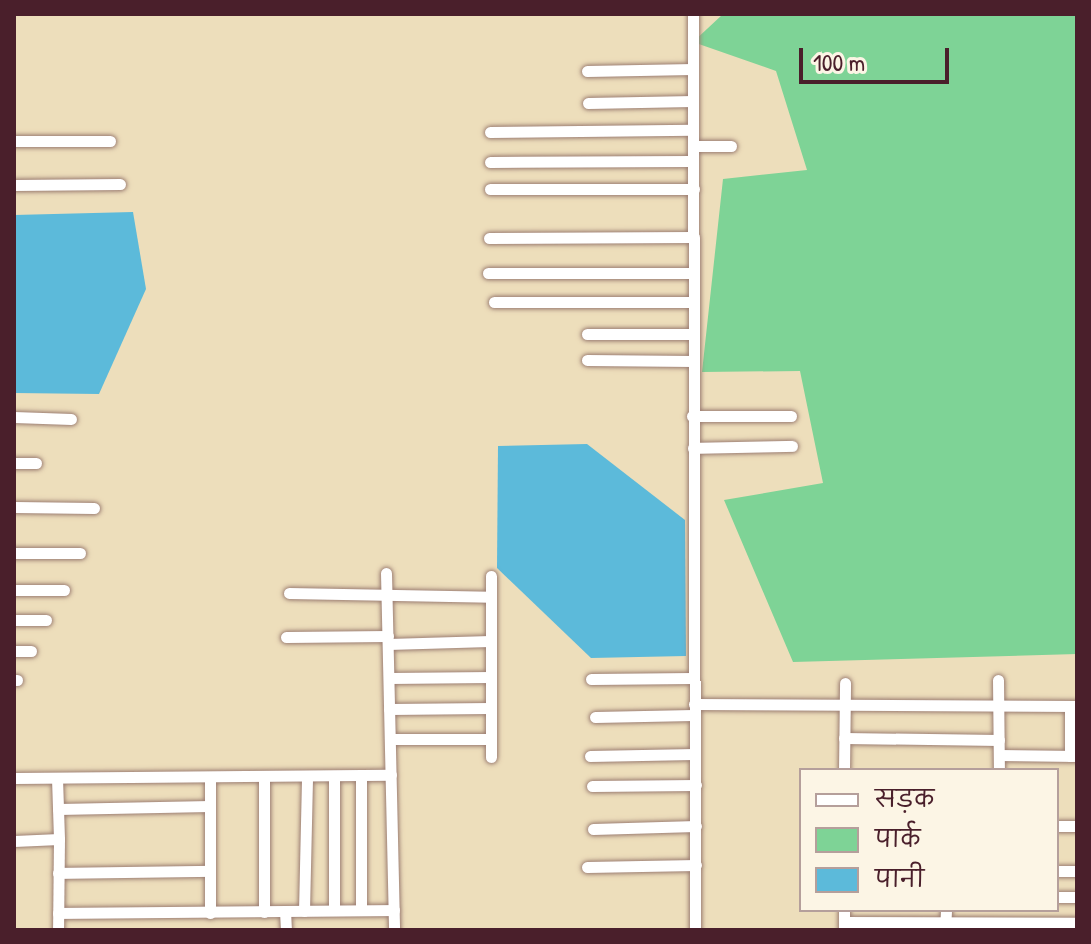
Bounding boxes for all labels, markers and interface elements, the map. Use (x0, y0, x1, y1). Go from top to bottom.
scale bar (803, 32, 953, 82)
text: 100 m (813, 46, 865, 78)
legend (799, 768, 1059, 912)
text: सड़क (875, 782, 934, 814)
text: पार्क (875, 822, 920, 854)
text: पानी (875, 862, 924, 894)

